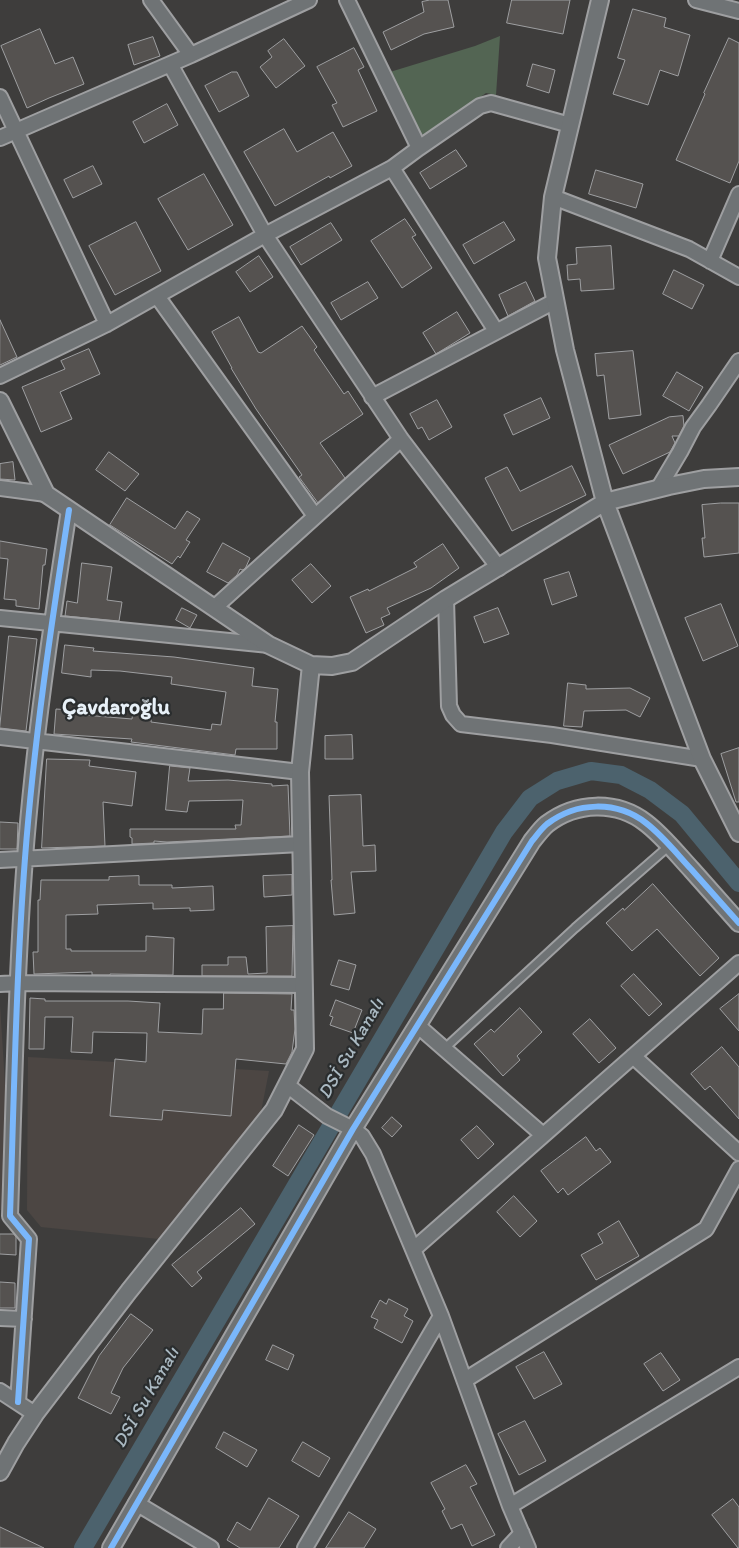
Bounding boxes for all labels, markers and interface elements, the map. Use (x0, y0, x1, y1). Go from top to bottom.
district label: Çavdaroğlu (62, 695, 170, 721)
water label: DSİ Su Kanalı (314, 995, 390, 1103)
water label: DSİ Su Kanalı (109, 1344, 185, 1452)

